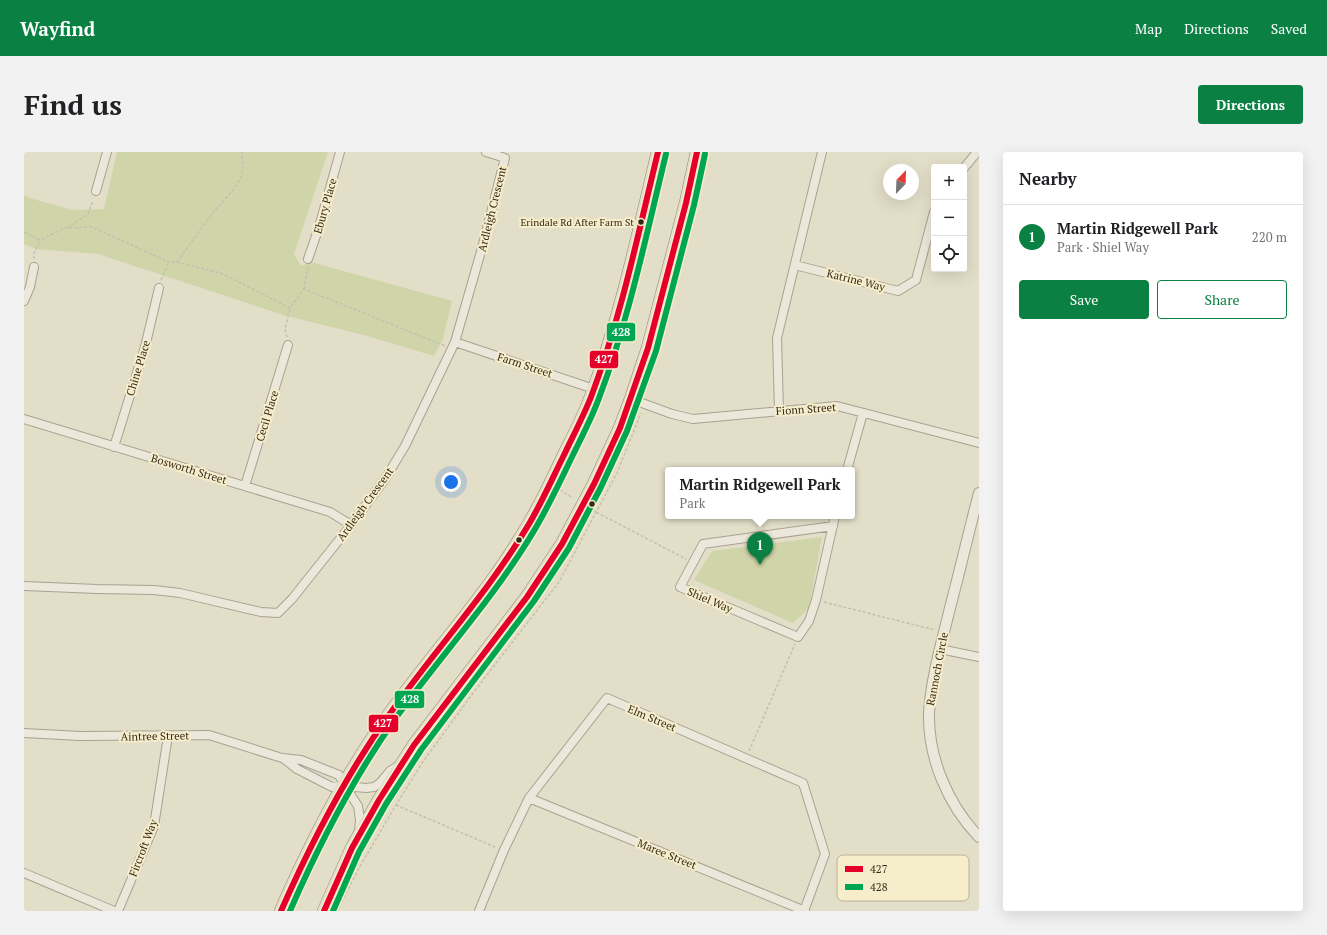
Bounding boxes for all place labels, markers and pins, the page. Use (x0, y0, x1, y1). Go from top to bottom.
place label: Erindale Rd After Farm St (521, 216, 634, 229)
marker: Erindale Rd After Farm St (636, 217, 646, 227)
unlabelled marker (587, 499, 597, 509)
pin: 1 (747, 532, 773, 565)
unlabelled marker (514, 535, 524, 545)

